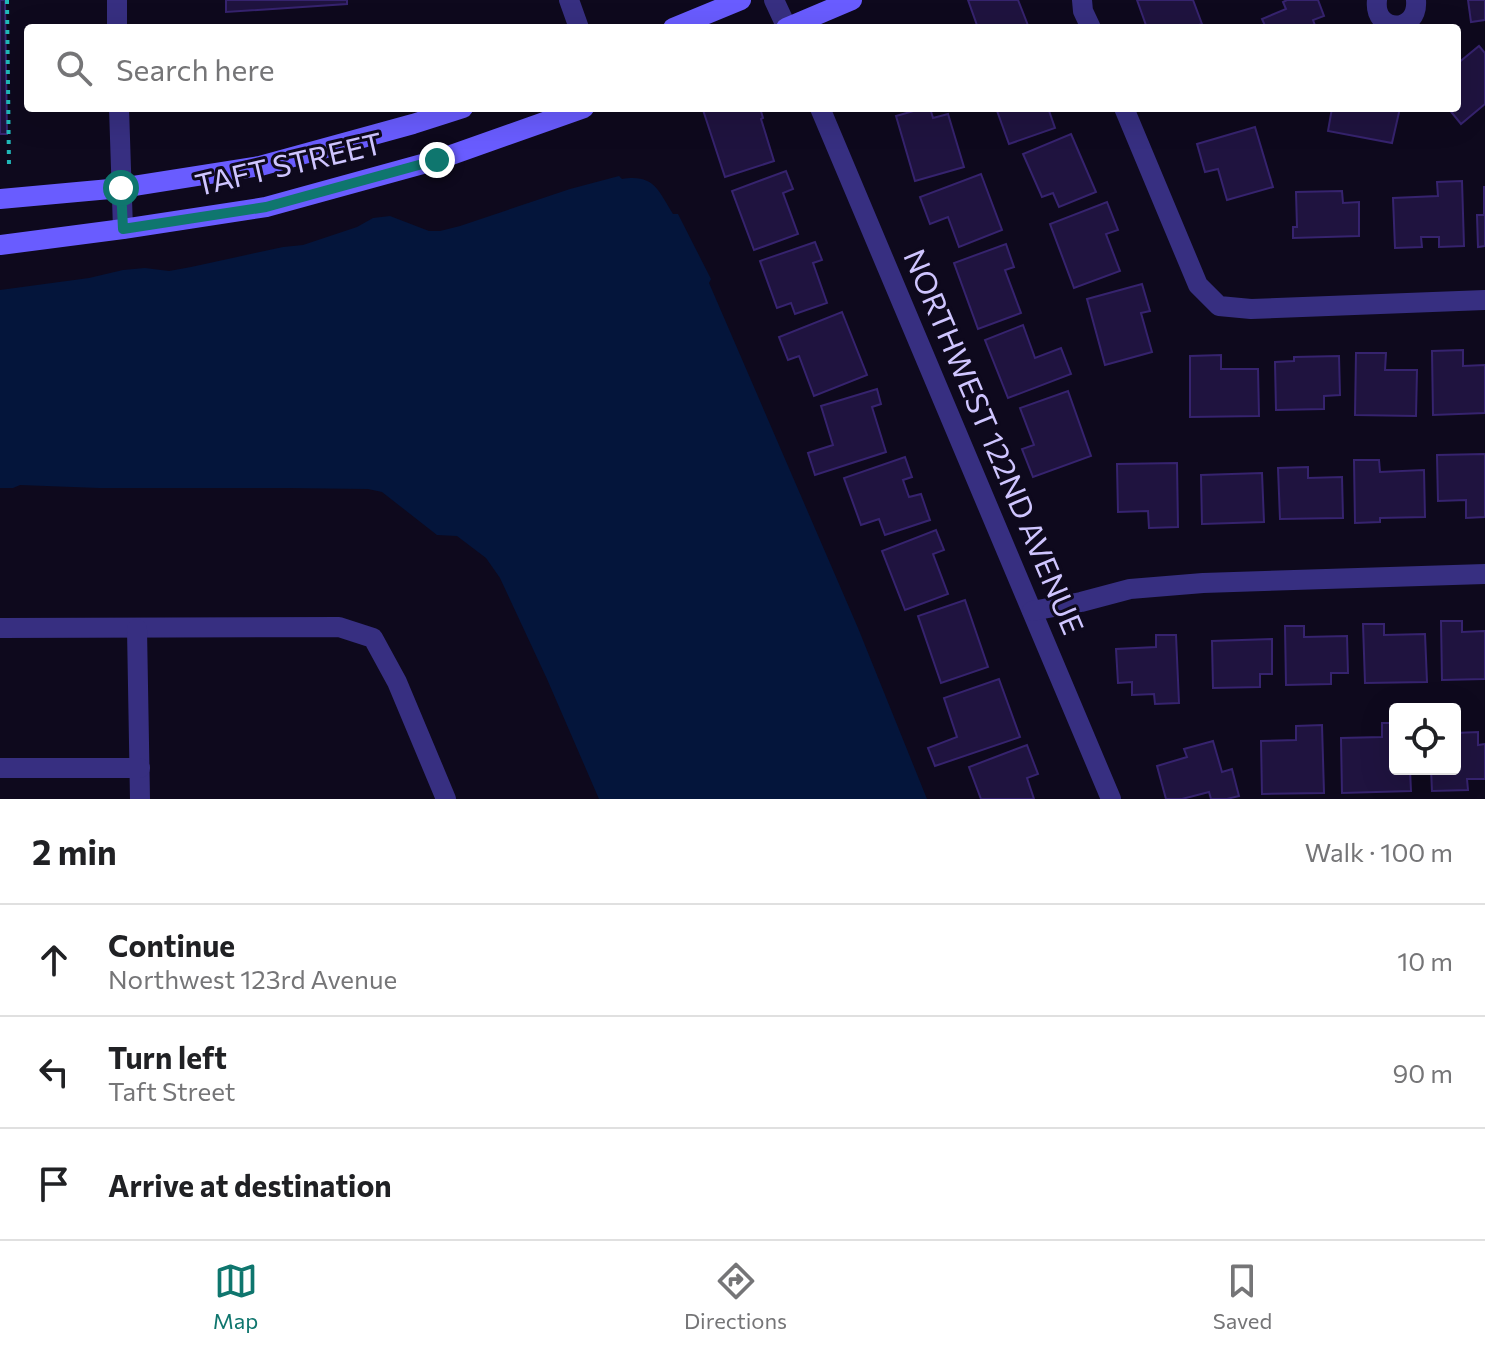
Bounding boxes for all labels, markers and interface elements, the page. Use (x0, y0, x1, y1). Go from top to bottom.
search box (24, 24, 1461, 112)
icon: search (52, 46, 96, 90)
text: Search here (116, 50, 275, 87)
street label: TAFT STREET (191, 123, 386, 202)
route end (419, 142, 455, 178)
route start (103, 170, 139, 206)
street label: NORTHWEST 122ND AVENUE (897, 243, 1093, 639)
map controls (1389, 703, 1461, 775)
button: locate (1389, 703, 1461, 775)
text: 2 min (32, 830, 117, 872)
text: Walk · 100 m (1305, 836, 1453, 867)
text: Continue (108, 926, 235, 963)
icon: ahead (32, 938, 76, 982)
text: 10 m (1397, 945, 1453, 976)
text: Northwest 123rd Avenue (108, 963, 397, 994)
text: Turn left (108, 1038, 227, 1075)
icon: left (32, 1050, 76, 1094)
text: 90 m (1393, 1057, 1453, 1088)
text: Taft Street (108, 1075, 235, 1106)
icon: arrive (32, 1162, 76, 1206)
text: Arrive at destination (108, 1166, 392, 1203)
tab: Map (213, 1259, 258, 1334)
tab: Directions (684, 1259, 787, 1334)
tab: Saved (1213, 1259, 1272, 1334)

